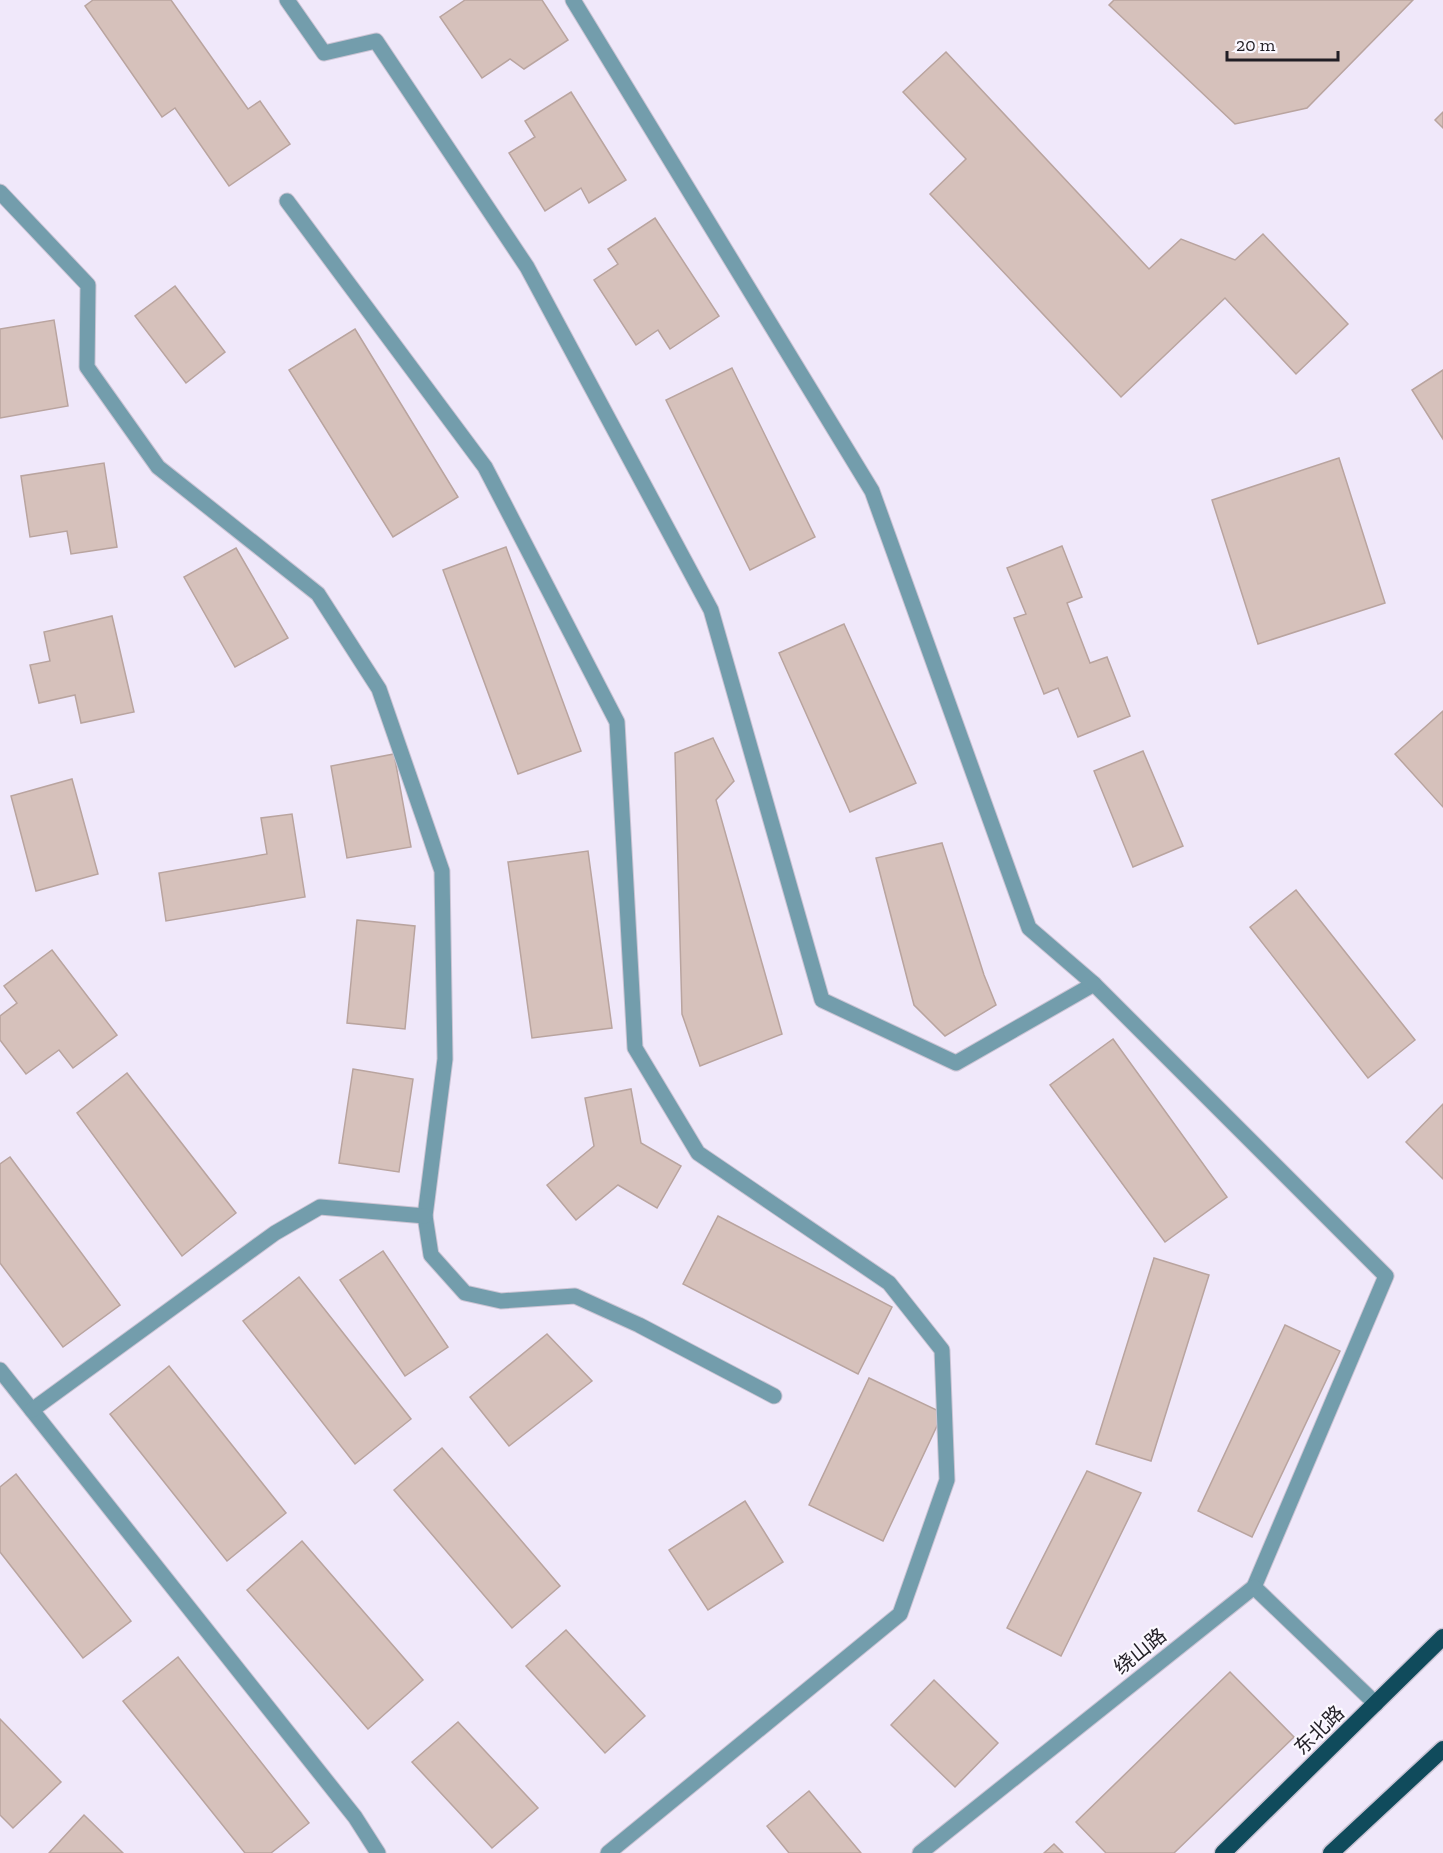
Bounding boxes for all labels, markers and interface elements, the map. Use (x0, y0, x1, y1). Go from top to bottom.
scale bar (1227, 24, 1338, 62)
text: 20 m (1236, 34, 1276, 56)
street label: 绕山路 (1109, 1623, 1171, 1679)
street label: 东北路 (1289, 1701, 1349, 1759)

